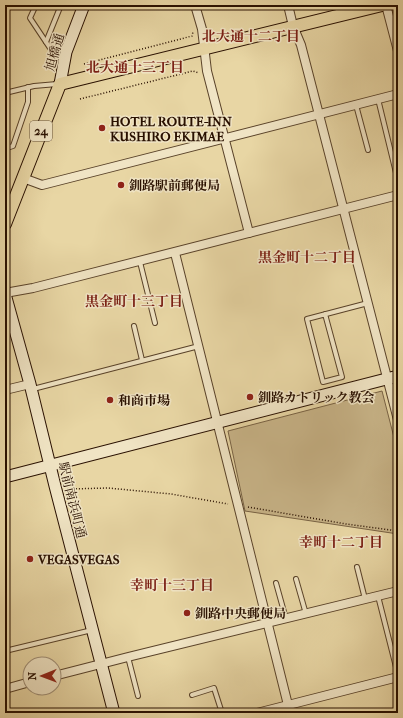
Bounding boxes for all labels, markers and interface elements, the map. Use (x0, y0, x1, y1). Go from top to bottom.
district label: 北大通十二丁目 (202, 28, 300, 45)
street label: 旭橋通 (42, 31, 67, 73)
district label: 北大通十三丁目 (86, 59, 184, 76)
place label: HOTEL ROUTE-INN KUSHIRO EKIMAE (110, 114, 232, 144)
road number: 24 (30, 121, 52, 141)
marker: HOTEL ROUTE-INN KUSHIRO EKIMAE (97, 123, 107, 133)
place label: 釧路駅前郵便局 (129, 178, 220, 193)
marker: 釧路駅前郵便局 (116, 180, 126, 190)
district label: 黒金町十二丁目 (258, 249, 356, 266)
district label: 黒金町十三丁目 (85, 293, 183, 310)
place label: 釧路カトリック教会 (258, 390, 374, 405)
marker: 釧路カトリック教会 (245, 392, 255, 402)
place label: 和商市場 (118, 393, 170, 408)
marker: 和商市場 (105, 395, 115, 405)
street label: 駅前南浜町通 (56, 460, 89, 540)
district label: 幸町十二丁目 (299, 534, 383, 551)
place label: VEGASVEGAS (37, 552, 120, 567)
marker: VEGASVEGAS (25, 554, 35, 564)
district label: 幸町十三丁目 (130, 577, 214, 594)
place label: 釧路中央郵便局 (195, 606, 286, 621)
marker: 釧路中央郵便局 (182, 608, 192, 618)
north arrow (22, 656, 62, 696)
text: N (26, 671, 39, 680)

